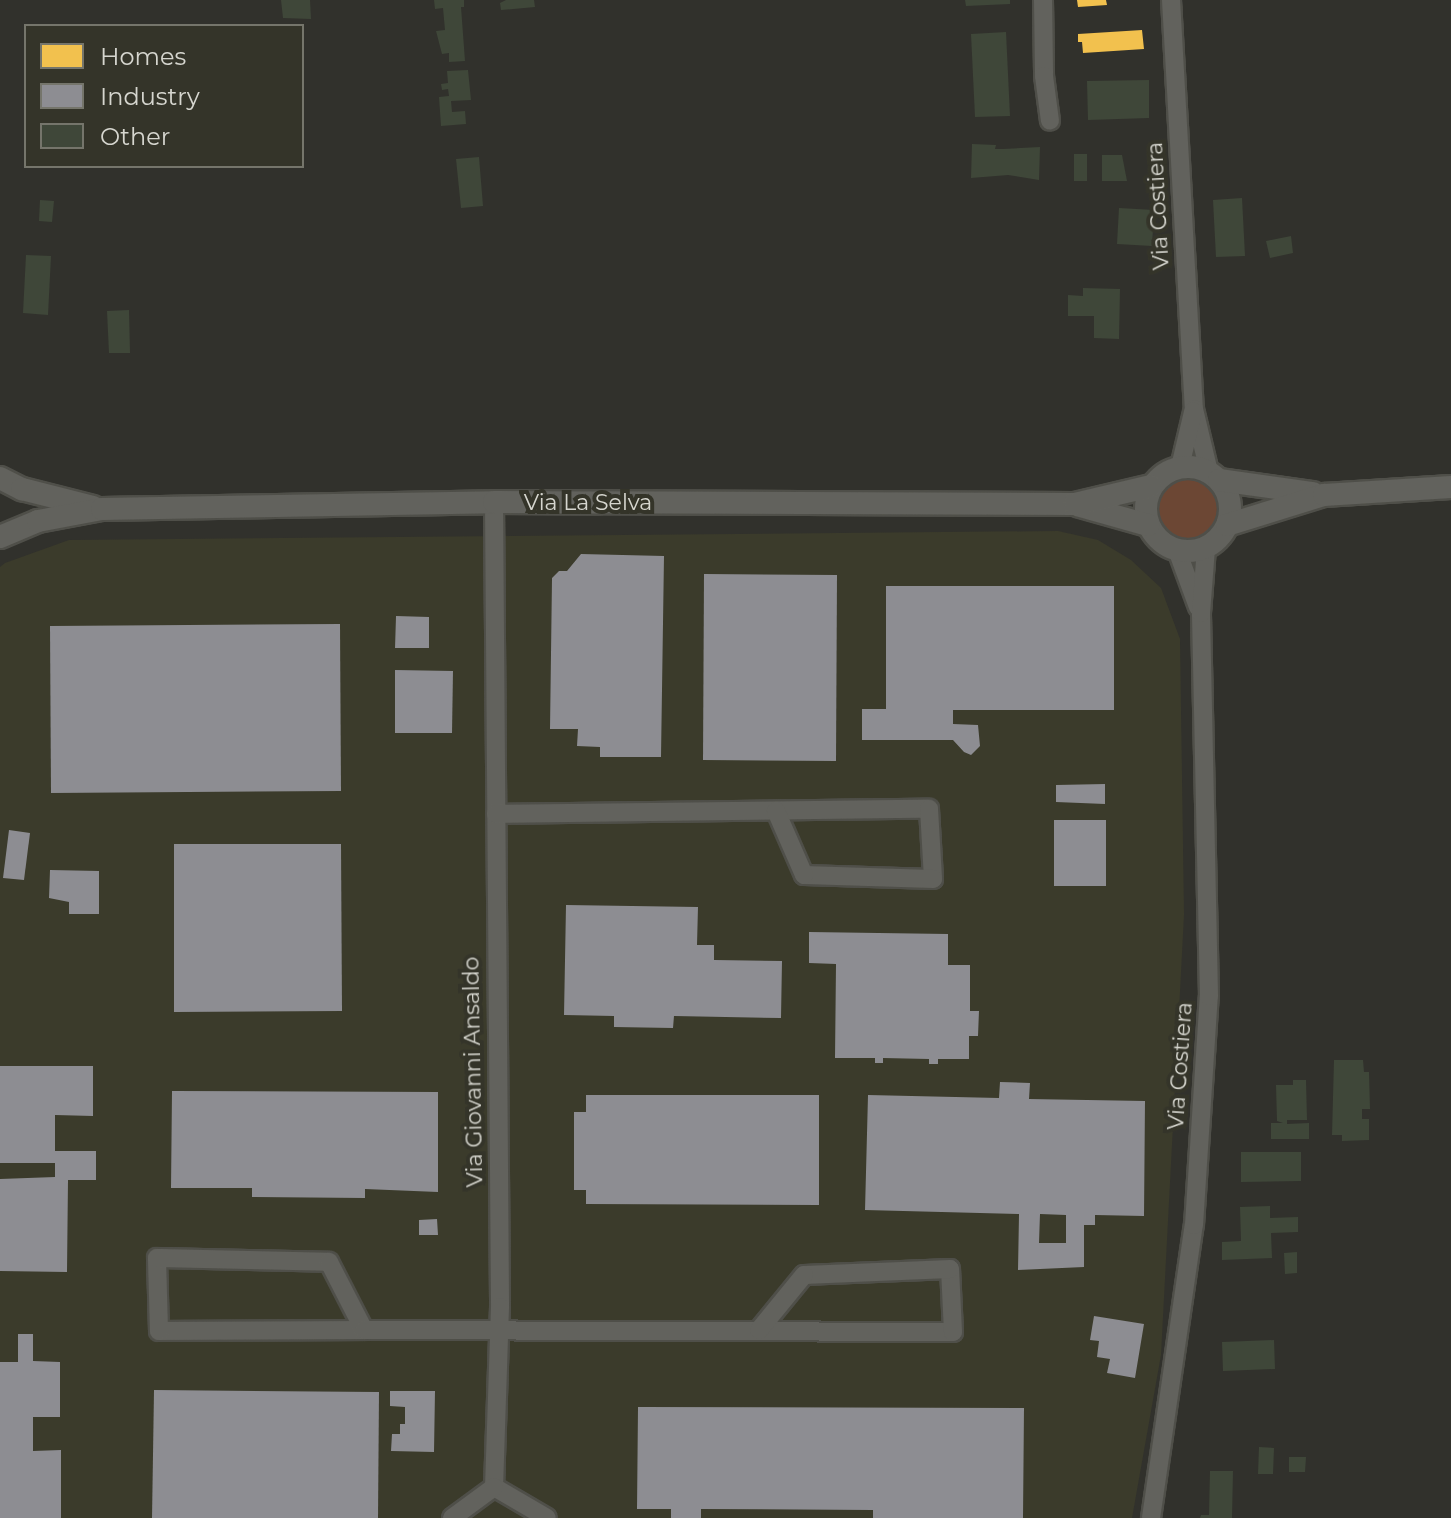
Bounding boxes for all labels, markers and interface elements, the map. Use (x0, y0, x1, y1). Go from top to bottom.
legend (24, 24, 304, 168)
text: Homes (100, 42, 186, 71)
text: Industry (100, 82, 200, 111)
text: Other (100, 122, 170, 151)
street label: Via Costiera (1141, 141, 1175, 271)
street label: Via La Selva (524, 490, 652, 516)
street label: Via Giovanni Ansaldo (458, 956, 488, 1188)
street label: Via Costiera (1162, 1001, 1198, 1131)

